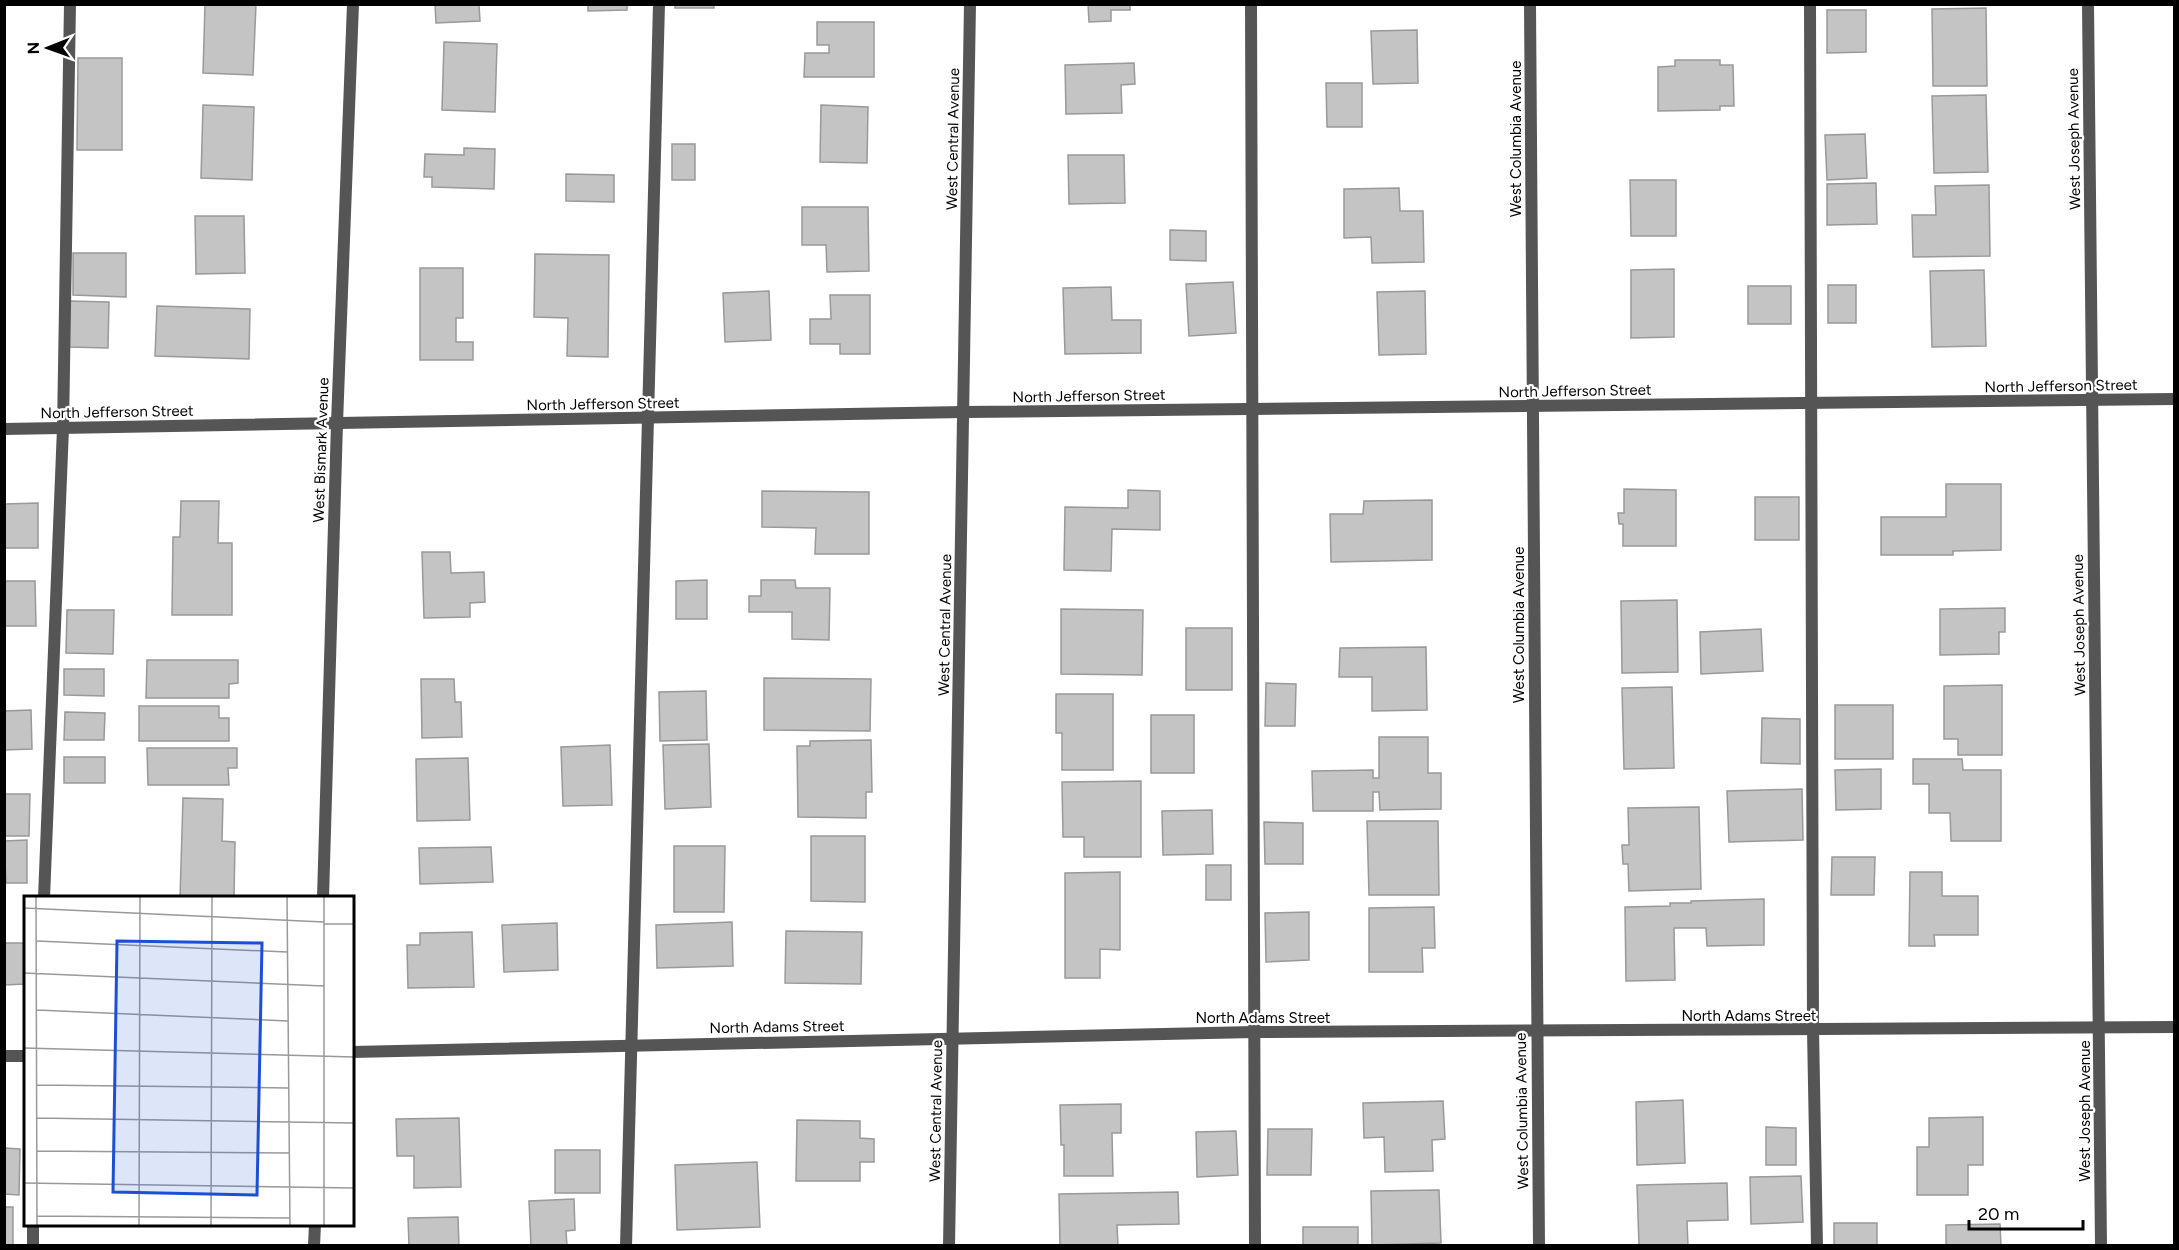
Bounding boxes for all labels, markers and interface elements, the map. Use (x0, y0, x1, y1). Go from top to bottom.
north arrow (18, 18, 78, 78)
text: N (24, 42, 43, 55)
street label: West Columbia Avenue (1507, 61, 1525, 217)
street label: West Central Avenue (943, 68, 963, 210)
street label: West Joseph Avenue (2064, 68, 2084, 210)
street label: North Jefferson Street (1984, 376, 2138, 396)
street label: West Bismark Avenue (309, 377, 333, 523)
street label: North Jefferson Street (1498, 381, 1652, 401)
street label: North Jefferson Street (1012, 386, 1166, 406)
street label: North Jefferson Street (526, 394, 680, 414)
street label: North Jefferson Street (40, 402, 194, 422)
street label: West Columbia Avenue (1510, 547, 1528, 703)
street label: West Central Avenue (935, 554, 955, 696)
street label: West Joseph Avenue (2069, 554, 2089, 696)
inset map (24, 896, 354, 1226)
street label: North Adams Street (1681, 1007, 1817, 1025)
street label: North Adams Street (1195, 1009, 1331, 1027)
street label: North Adams Street (709, 1017, 845, 1037)
street label: West Columbia Avenue (1512, 1033, 1532, 1189)
street label: West Central Avenue (926, 1040, 946, 1182)
street label: West Joseph Avenue (2076, 1040, 2094, 1182)
scale bar (1969, 1193, 2083, 1231)
text: 20 m (1978, 1203, 2019, 1225)

